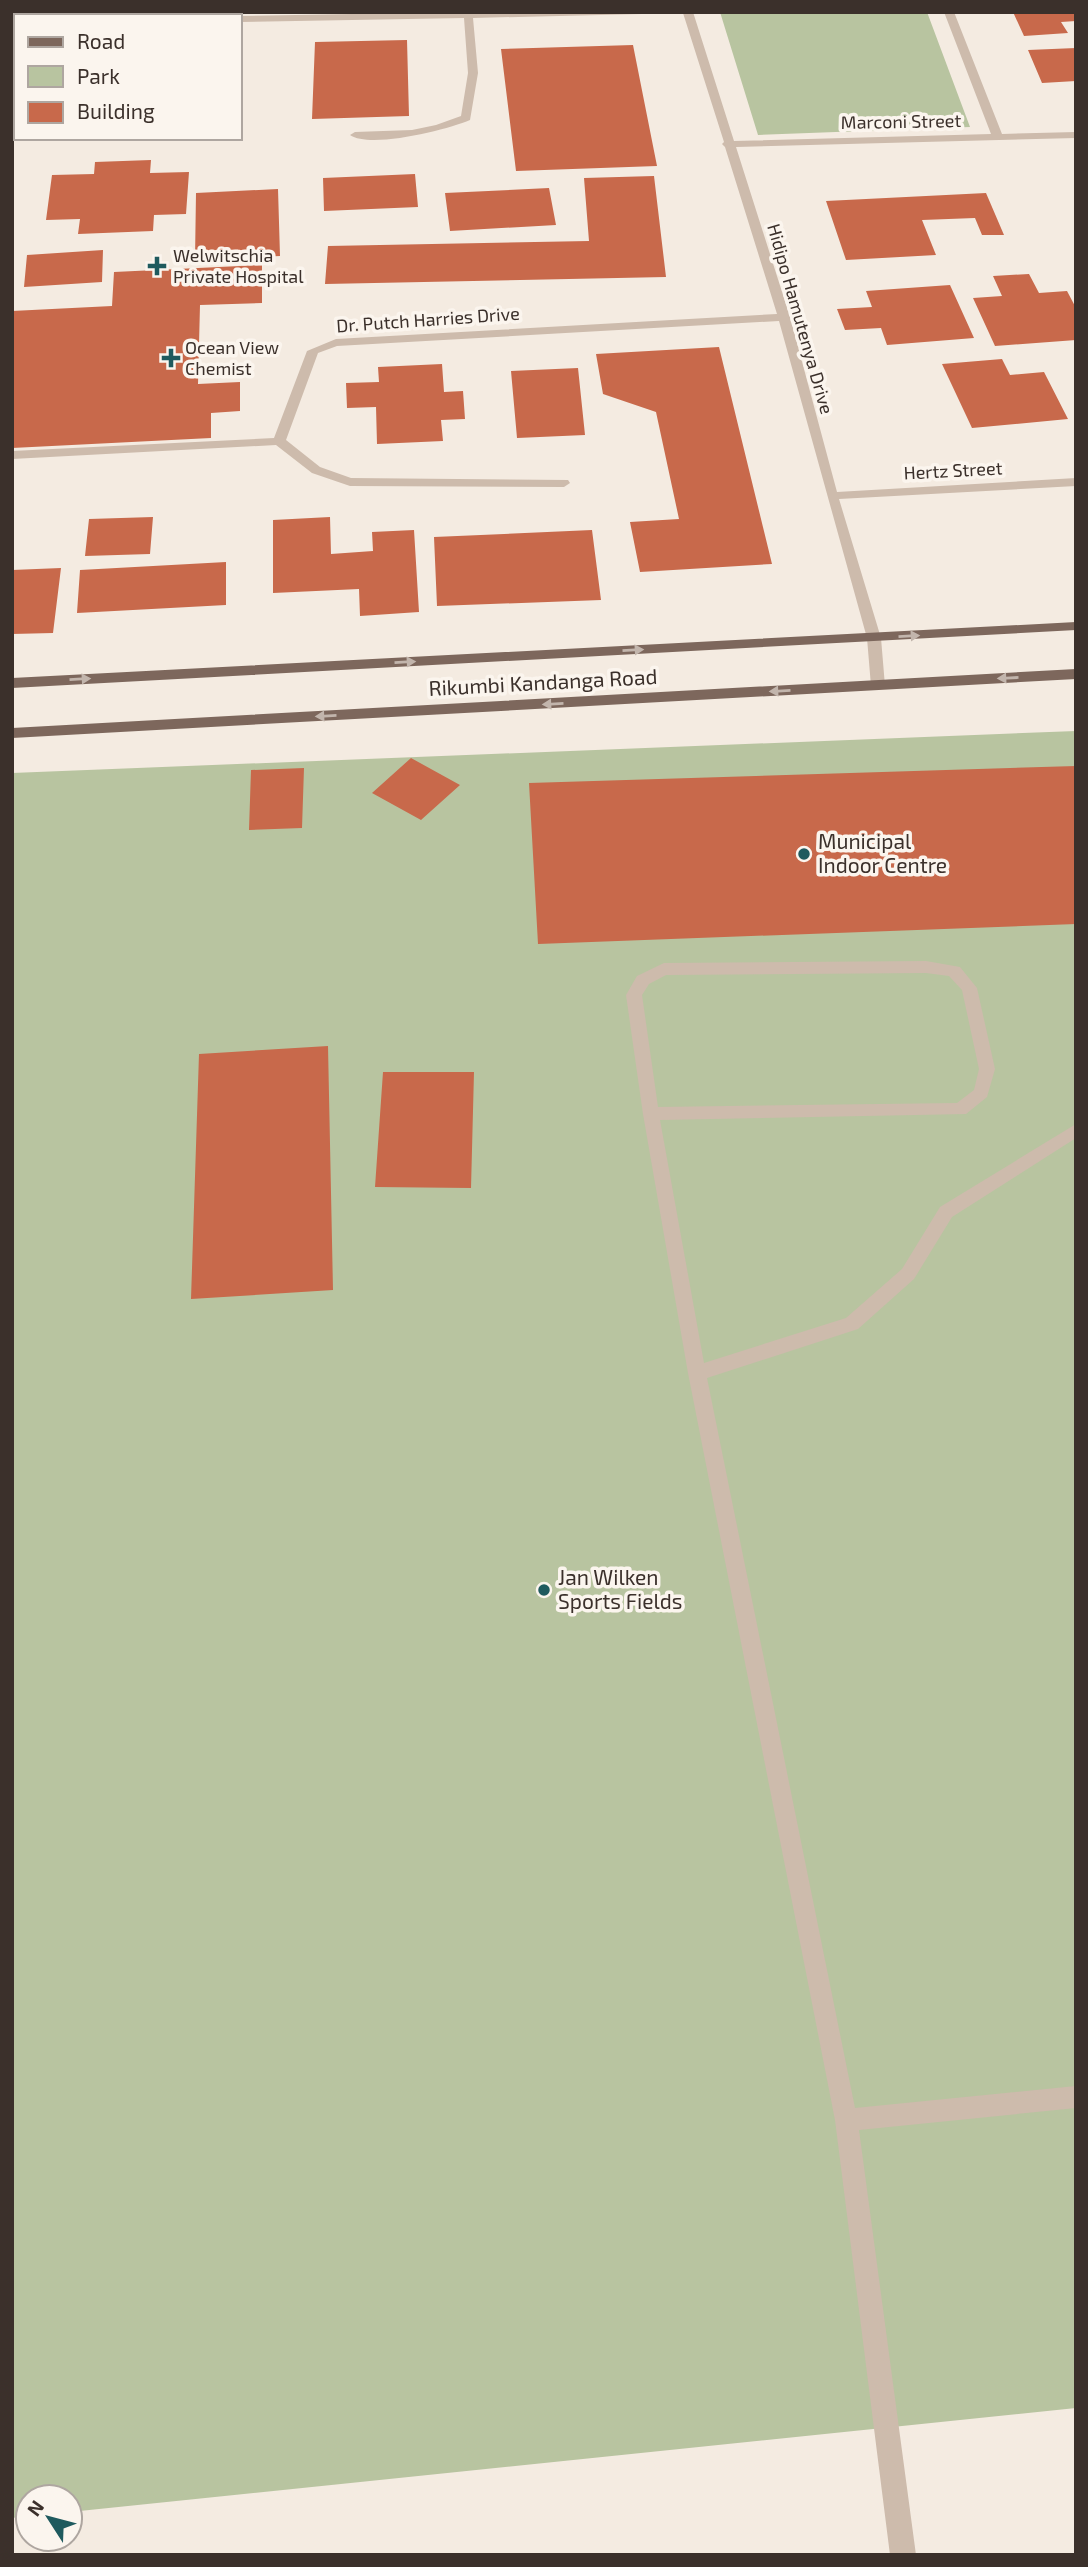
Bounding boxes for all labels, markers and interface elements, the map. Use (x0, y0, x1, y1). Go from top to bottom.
legend (14, 14, 242, 140)
text: Road (77, 28, 125, 53)
text: Park (77, 63, 120, 88)
text: Building (77, 98, 155, 123)
street label: Marconi Street (841, 109, 962, 133)
street label: Hidipo Hamutenya Drive (763, 221, 839, 416)
place label: Welwitschia Private Hospital (173, 244, 304, 287)
marker: Welwitschia Private Hospital (147, 256, 167, 276)
street label: Dr. Putch Harries Drive (336, 302, 520, 336)
place label: Ocean View Chemist (185, 336, 279, 379)
marker: Ocean View Chemist (163, 350, 179, 366)
street label: Hertz Street (903, 456, 1003, 484)
one-way arrow (898, 630, 920, 641)
one-way arrow (622, 645, 644, 656)
one-way arrow (395, 657, 417, 668)
street label: Rikumbi Kandanga Road (428, 663, 658, 700)
one-way arrow (996, 673, 1018, 684)
one-way arrow (70, 674, 92, 685)
one-way arrow (769, 686, 791, 697)
one-way arrow (542, 698, 564, 709)
one-way arrow (315, 711, 337, 722)
place label: Municipal Indoor Centre (818, 828, 947, 877)
marker: Municipal Indoor Centre (796, 846, 812, 862)
place label: Jan Wilken Sports Fields (558, 1564, 682, 1613)
marker: Jan Wilken Sports Fields (536, 1582, 552, 1598)
north arrow (14, 2483, 84, 2553)
text: N (22, 2495, 48, 2520)

